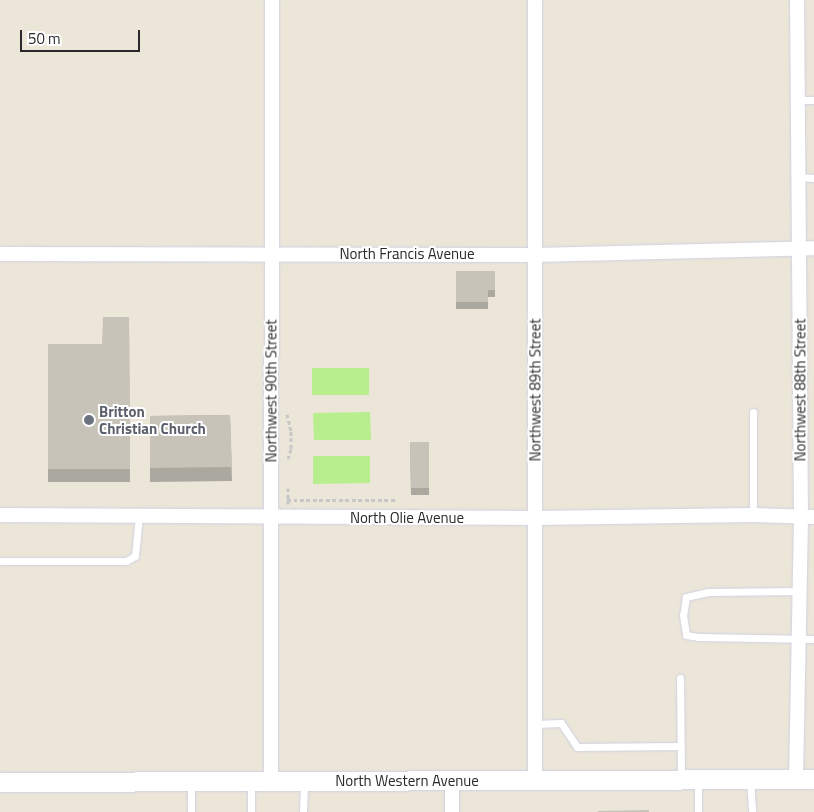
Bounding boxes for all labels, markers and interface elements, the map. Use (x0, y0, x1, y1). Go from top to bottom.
scale bar (22, 20, 142, 52)
text: 50 m (28, 27, 61, 50)
street label: North Francis Avenue (339, 245, 475, 263)
street label: Northwest 89th Street (526, 319, 544, 461)
street label: Northwest 88th Street (791, 319, 809, 461)
street label: Northwest 90th Street (262, 320, 280, 462)
place label: Britton Christian Church (99, 402, 206, 437)
marker: Britton Christian Church (83, 414, 95, 426)
street label: North Olie Avenue (350, 509, 464, 527)
street label: North Western Avenue (335, 772, 479, 790)

